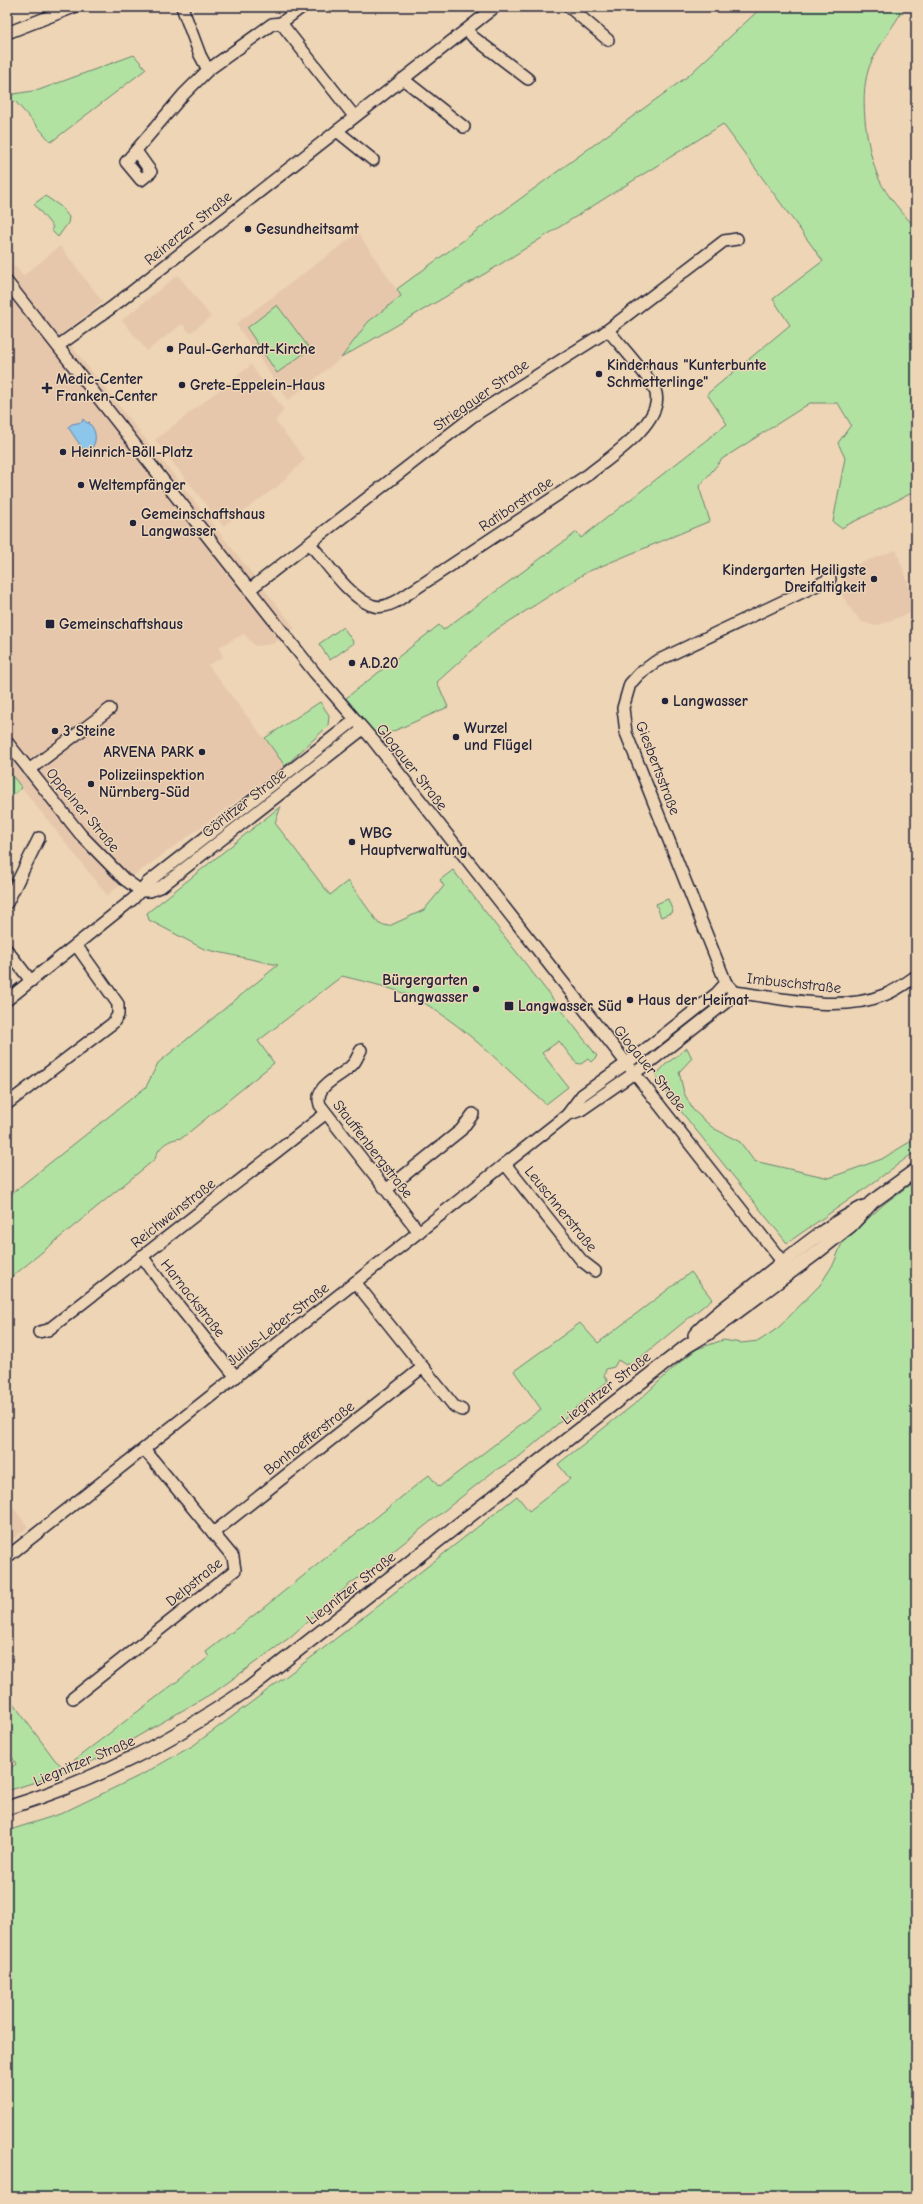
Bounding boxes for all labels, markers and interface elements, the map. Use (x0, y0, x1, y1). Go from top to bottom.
street label: Reinerzer Straße (141, 187, 236, 269)
place label: Gesundheitsamt (256, 220, 360, 238)
marker: Gesundheitsamt (243, 224, 253, 234)
place label: Paul-Gerhardt-Kirche (178, 340, 315, 358)
marker: Paul-Gerhardt-Kirche (165, 344, 175, 354)
street label: Striegauer Straße (430, 355, 533, 435)
place label: Kinderhaus "Kunterbunte Schmetterlinge" (607, 356, 766, 391)
marker: Kinderhaus "Kunterbunte Schmetterlinge" (594, 369, 604, 379)
place label: Medic-Center Franken-Center (56, 370, 157, 405)
place label: Grete-Eppelein-Haus (190, 376, 325, 394)
marker: Grete-Eppelein-Haus (177, 380, 187, 390)
marker: Medic-Center Franken-Center (41, 382, 53, 394)
place label: Heinrich-Böll-Platz (71, 443, 193, 461)
marker: Heinrich-Böll-Platz (58, 447, 68, 457)
street label: Ratiborstraße (476, 472, 557, 535)
place label: Weltempfänger (89, 476, 185, 494)
marker: Weltempfänger (76, 480, 86, 490)
place label: Gemeinschaftshaus Langwasser (141, 505, 265, 540)
marker: Gemeinschaftshaus Langwasser (128, 518, 138, 528)
place label: Kindergarten Heiligste Dreifaltigkeit (722, 561, 867, 596)
marker: Kindergarten Heiligste Dreifaltigkeit (869, 574, 879, 584)
place label: Gemeinschaftshaus (59, 615, 183, 633)
marker: Gemeinschaftshaus (44, 618, 56, 630)
place label: A.D.20 (360, 654, 399, 672)
marker: A.D.20 (347, 658, 357, 668)
place label: Langwasser (673, 692, 748, 710)
marker: Langwasser (660, 696, 670, 706)
street label: Giesbertsstraße (632, 718, 684, 818)
place label: Wurzel und Flügel (464, 719, 532, 754)
street label: Glogauer Straße (373, 720, 452, 814)
place label: 3 Steine (63, 722, 115, 740)
marker: 3 Steine (50, 726, 60, 736)
marker: Wurzel und Flügel (451, 732, 461, 742)
place label: ARVENA PARK (103, 743, 195, 761)
marker: ARVENA PARK (197, 747, 207, 757)
street label: Oppelner Straße (43, 764, 124, 856)
street label: Görlitzer Straße (198, 764, 290, 841)
place label: Polizeiinspektion Nürnberg-Süd (99, 766, 205, 801)
marker: Polizeiinspektion Nürnberg-Süd (86, 779, 96, 789)
place label: WBG Hauptverwaltung (360, 824, 468, 859)
marker: WBG Hauptverwaltung (347, 837, 357, 847)
street label: Imbuschstraße (746, 969, 843, 997)
place label: Bürgergarten Langwasser (382, 971, 468, 1006)
marker: Bürgergarten Langwasser (471, 984, 481, 994)
place label: Haus der Heimat (638, 991, 750, 1009)
marker: Haus der Heimat (625, 995, 635, 1005)
place label: Langwasser Süd (518, 997, 622, 1015)
marker: Langwasser Süd (503, 1000, 515, 1012)
street label: Glogauer Straße (610, 1021, 690, 1115)
street label: Stauffenbergstraße (329, 1096, 417, 1202)
street label: Leuschnerstraße (521, 1163, 601, 1256)
street label: Reichweinstraße (127, 1174, 219, 1252)
street label: Harnackstraße (157, 1255, 229, 1341)
street label: Julius-Leber-Straße (224, 1278, 333, 1369)
street label: Liegnitzer Straße (558, 1347, 655, 1428)
street label: Bonhoefferstraße (260, 1397, 358, 1479)
street label: Liegnitzer Straße (303, 1547, 400, 1628)
street label: Delpstraße (162, 1553, 226, 1610)
street label: Liegnitzer Straße (31, 1731, 138, 1790)

